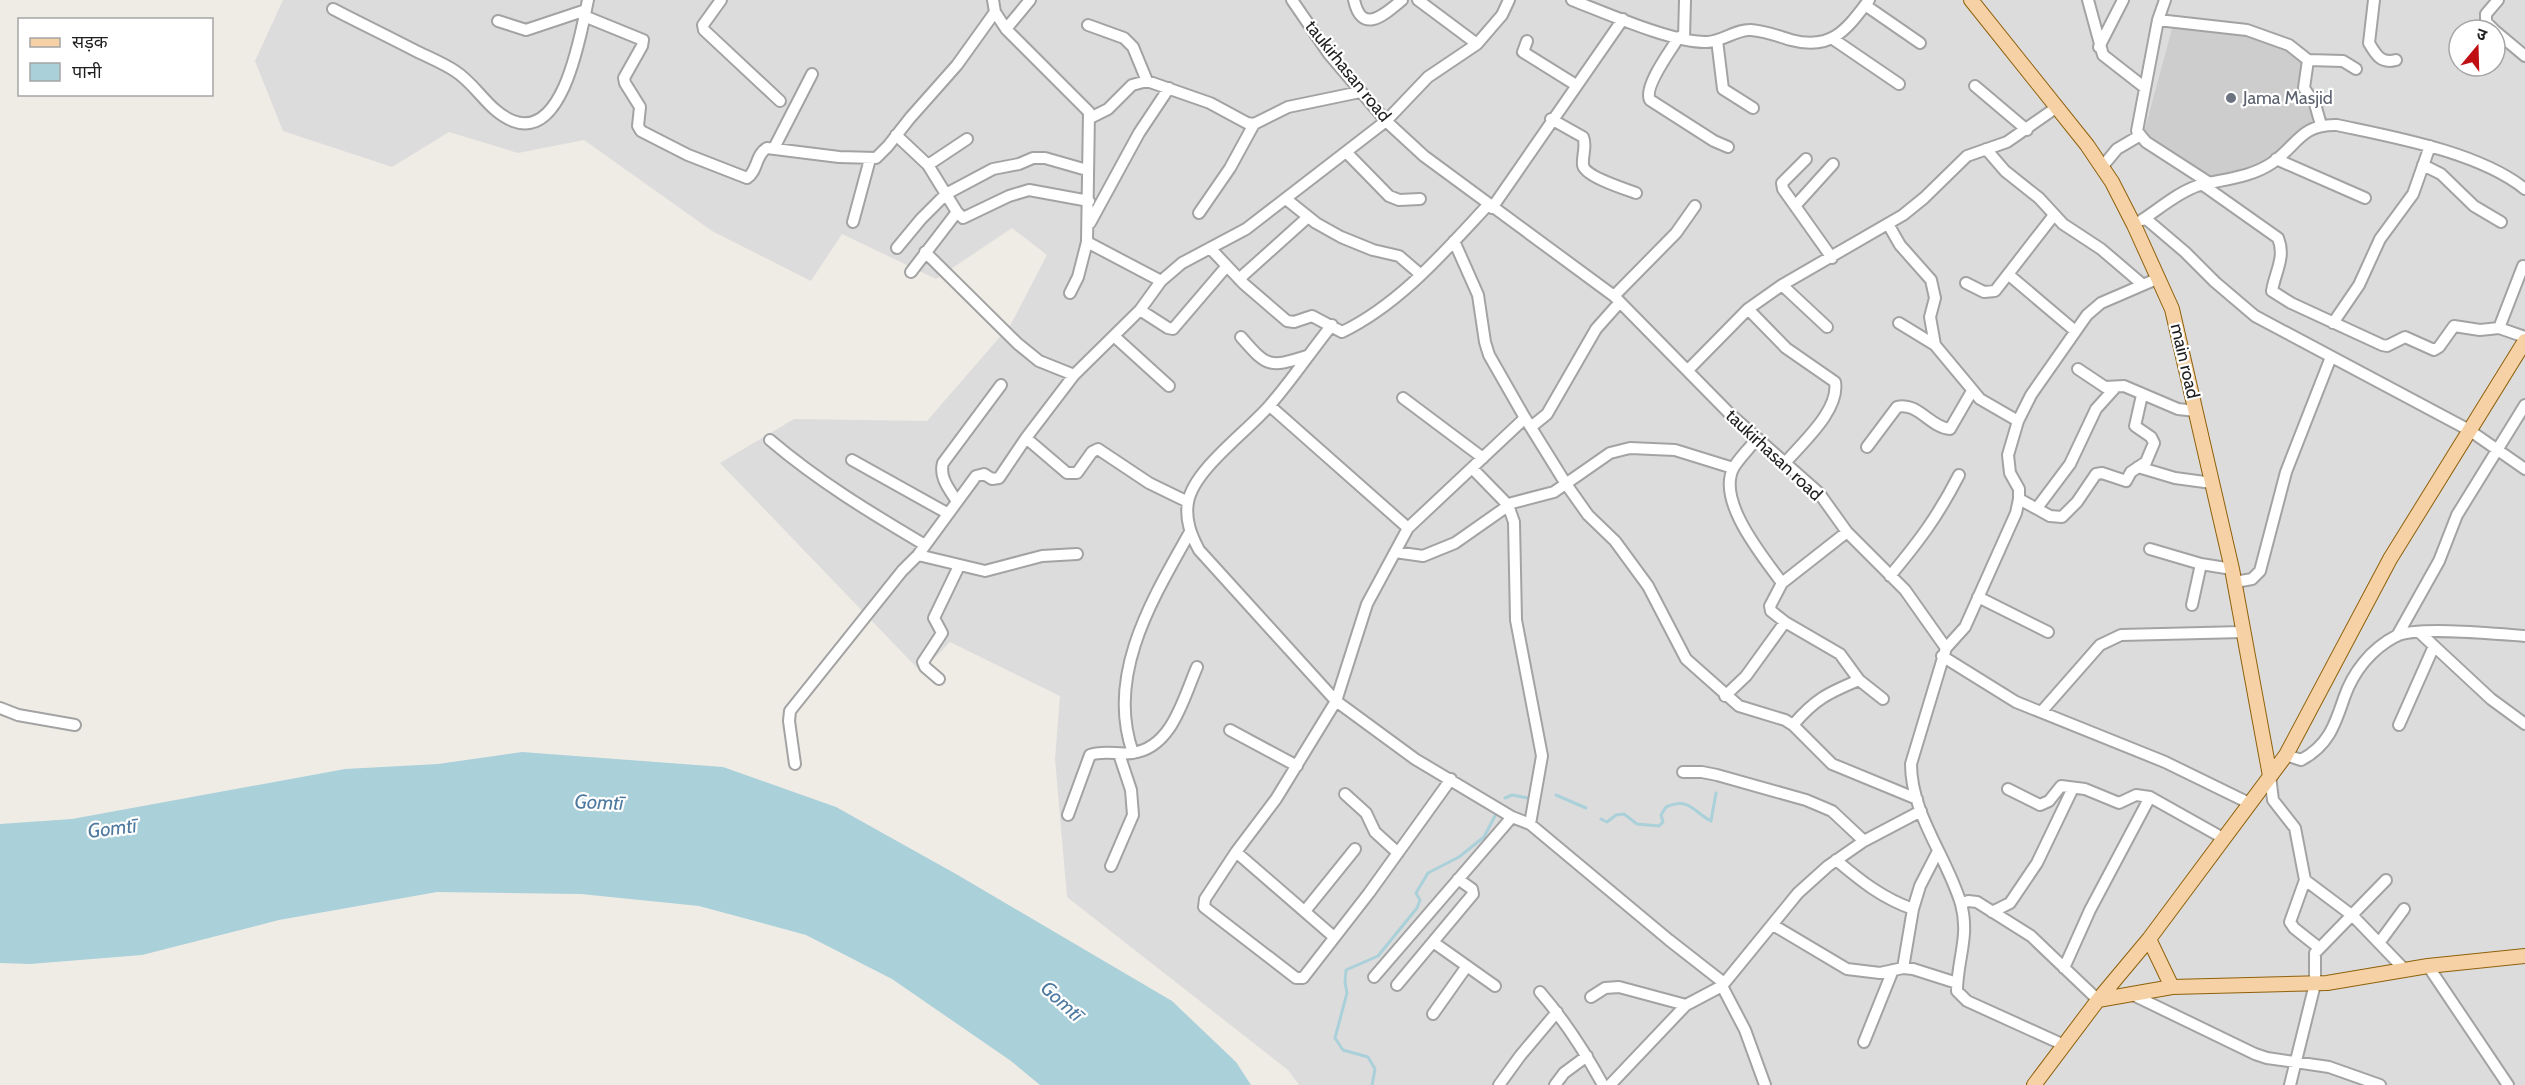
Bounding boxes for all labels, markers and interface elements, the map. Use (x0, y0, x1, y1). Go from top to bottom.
street label: taukirhasan road (1300, 16, 1396, 126)
legend (18, 18, 213, 96)
north arrow (2447, 18, 2507, 78)
text: उ (2474, 24, 2490, 45)
text: सड़क (72, 31, 109, 53)
text: पानी (72, 61, 102, 83)
place label: Jama Masjid (2242, 87, 2333, 109)
marker: Jama Masjid (2224, 91, 2238, 105)
street label: main road (2166, 321, 2204, 401)
street label: taukirhasan road (1721, 405, 1827, 505)
water label: Gomtī (574, 789, 627, 815)
water label: Gomtī (86, 813, 140, 843)
water label: Gomtī (1036, 976, 1090, 1028)

